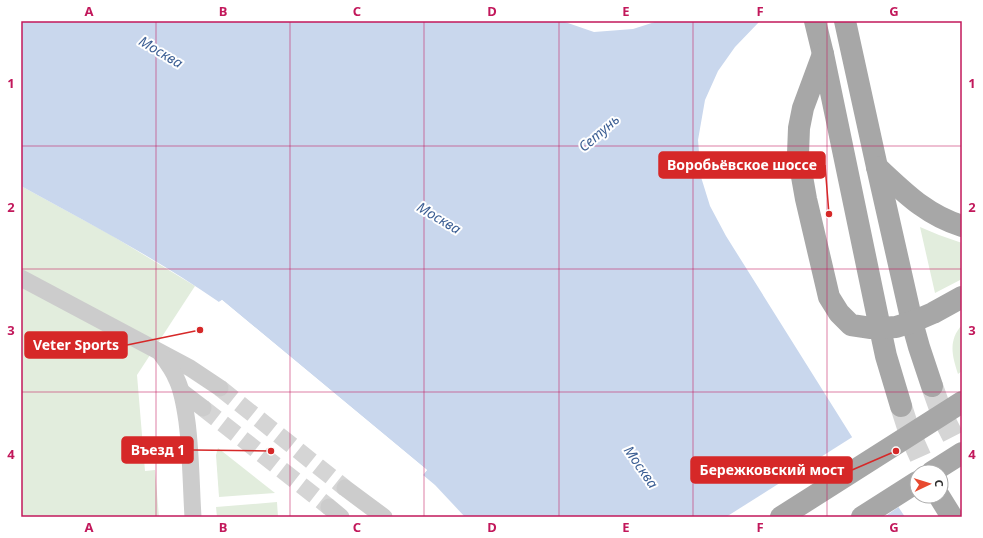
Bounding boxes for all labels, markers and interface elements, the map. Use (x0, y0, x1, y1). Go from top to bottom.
text: A (85, 2, 94, 20)
text: B (219, 2, 227, 20)
text: C (353, 2, 361, 20)
text: D (487, 2, 497, 20)
text: E (622, 2, 630, 20)
text: F (756, 2, 764, 20)
text: G (889, 2, 899, 20)
water label: Москва (136, 31, 187, 72)
text: 1 (7, 74, 15, 92)
text: 1 (968, 74, 976, 92)
water label: Сетунь (574, 110, 623, 156)
callout: Воробьёвское шоссе (659, 152, 825, 178)
text: Воробьёвское шоссе (667, 155, 817, 174)
water label: Москва (414, 197, 465, 238)
text: 2 (7, 198, 15, 216)
text: 2 (968, 198, 976, 216)
text: 3 (7, 321, 15, 339)
text: 3 (968, 321, 976, 339)
callout: Veter Sports (25, 332, 127, 358)
text: Veter Sports (33, 335, 119, 354)
callout: Въезд 1 (122, 437, 193, 463)
text: Въезд 1 (131, 440, 185, 459)
water label: Москва (620, 442, 663, 492)
text: 4 (7, 445, 15, 463)
text: 4 (968, 445, 976, 463)
callout: Бережковский мост (691, 457, 852, 483)
text: Бережковский мост (700, 460, 844, 479)
north arrow (909, 464, 949, 504)
text: С (932, 479, 947, 487)
text: A (85, 518, 94, 536)
text: B (219, 518, 227, 536)
text: C (353, 518, 361, 536)
text: D (487, 518, 497, 536)
text: E (622, 518, 630, 536)
text: F (756, 518, 764, 536)
text: G (889, 518, 899, 536)

